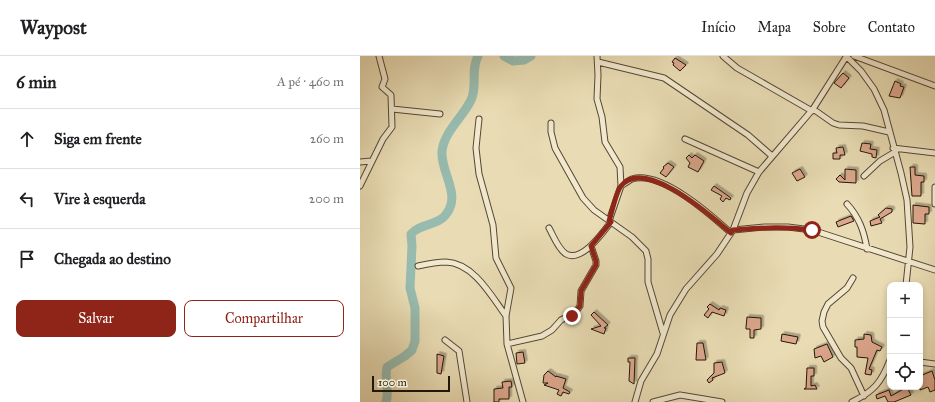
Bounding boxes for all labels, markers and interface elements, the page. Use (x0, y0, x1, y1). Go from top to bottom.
text: Waypost (20, 16, 87, 39)
text: Início (701, 19, 736, 36)
text: Mapa (758, 19, 791, 36)
text: Sobre (813, 19, 846, 36)
text: Contato (868, 19, 915, 36)
text: 6 min (16, 72, 57, 93)
text: A pé · 460 m (277, 74, 344, 90)
icon: ahead (16, 128, 38, 150)
text: Siga em frente (54, 130, 142, 148)
text: 260 m (310, 131, 344, 147)
icon: left (16, 188, 38, 210)
text: Vire à esquerda (54, 190, 146, 208)
text: 200 m (309, 191, 344, 207)
route start (803, 221, 821, 239)
icon: arrive (16, 248, 38, 270)
text: Chegada ao destino (54, 250, 171, 268)
map controls (887, 282, 923, 390)
button: + (887, 282, 923, 318)
button: Salvar (16, 300, 176, 337)
button: Compartilhar (184, 300, 344, 337)
route end (563, 307, 581, 325)
button: − (887, 318, 923, 354)
button: locate (887, 354, 923, 390)
scale bar (372, 374, 450, 393)
text: 100 m (378, 376, 407, 389)

